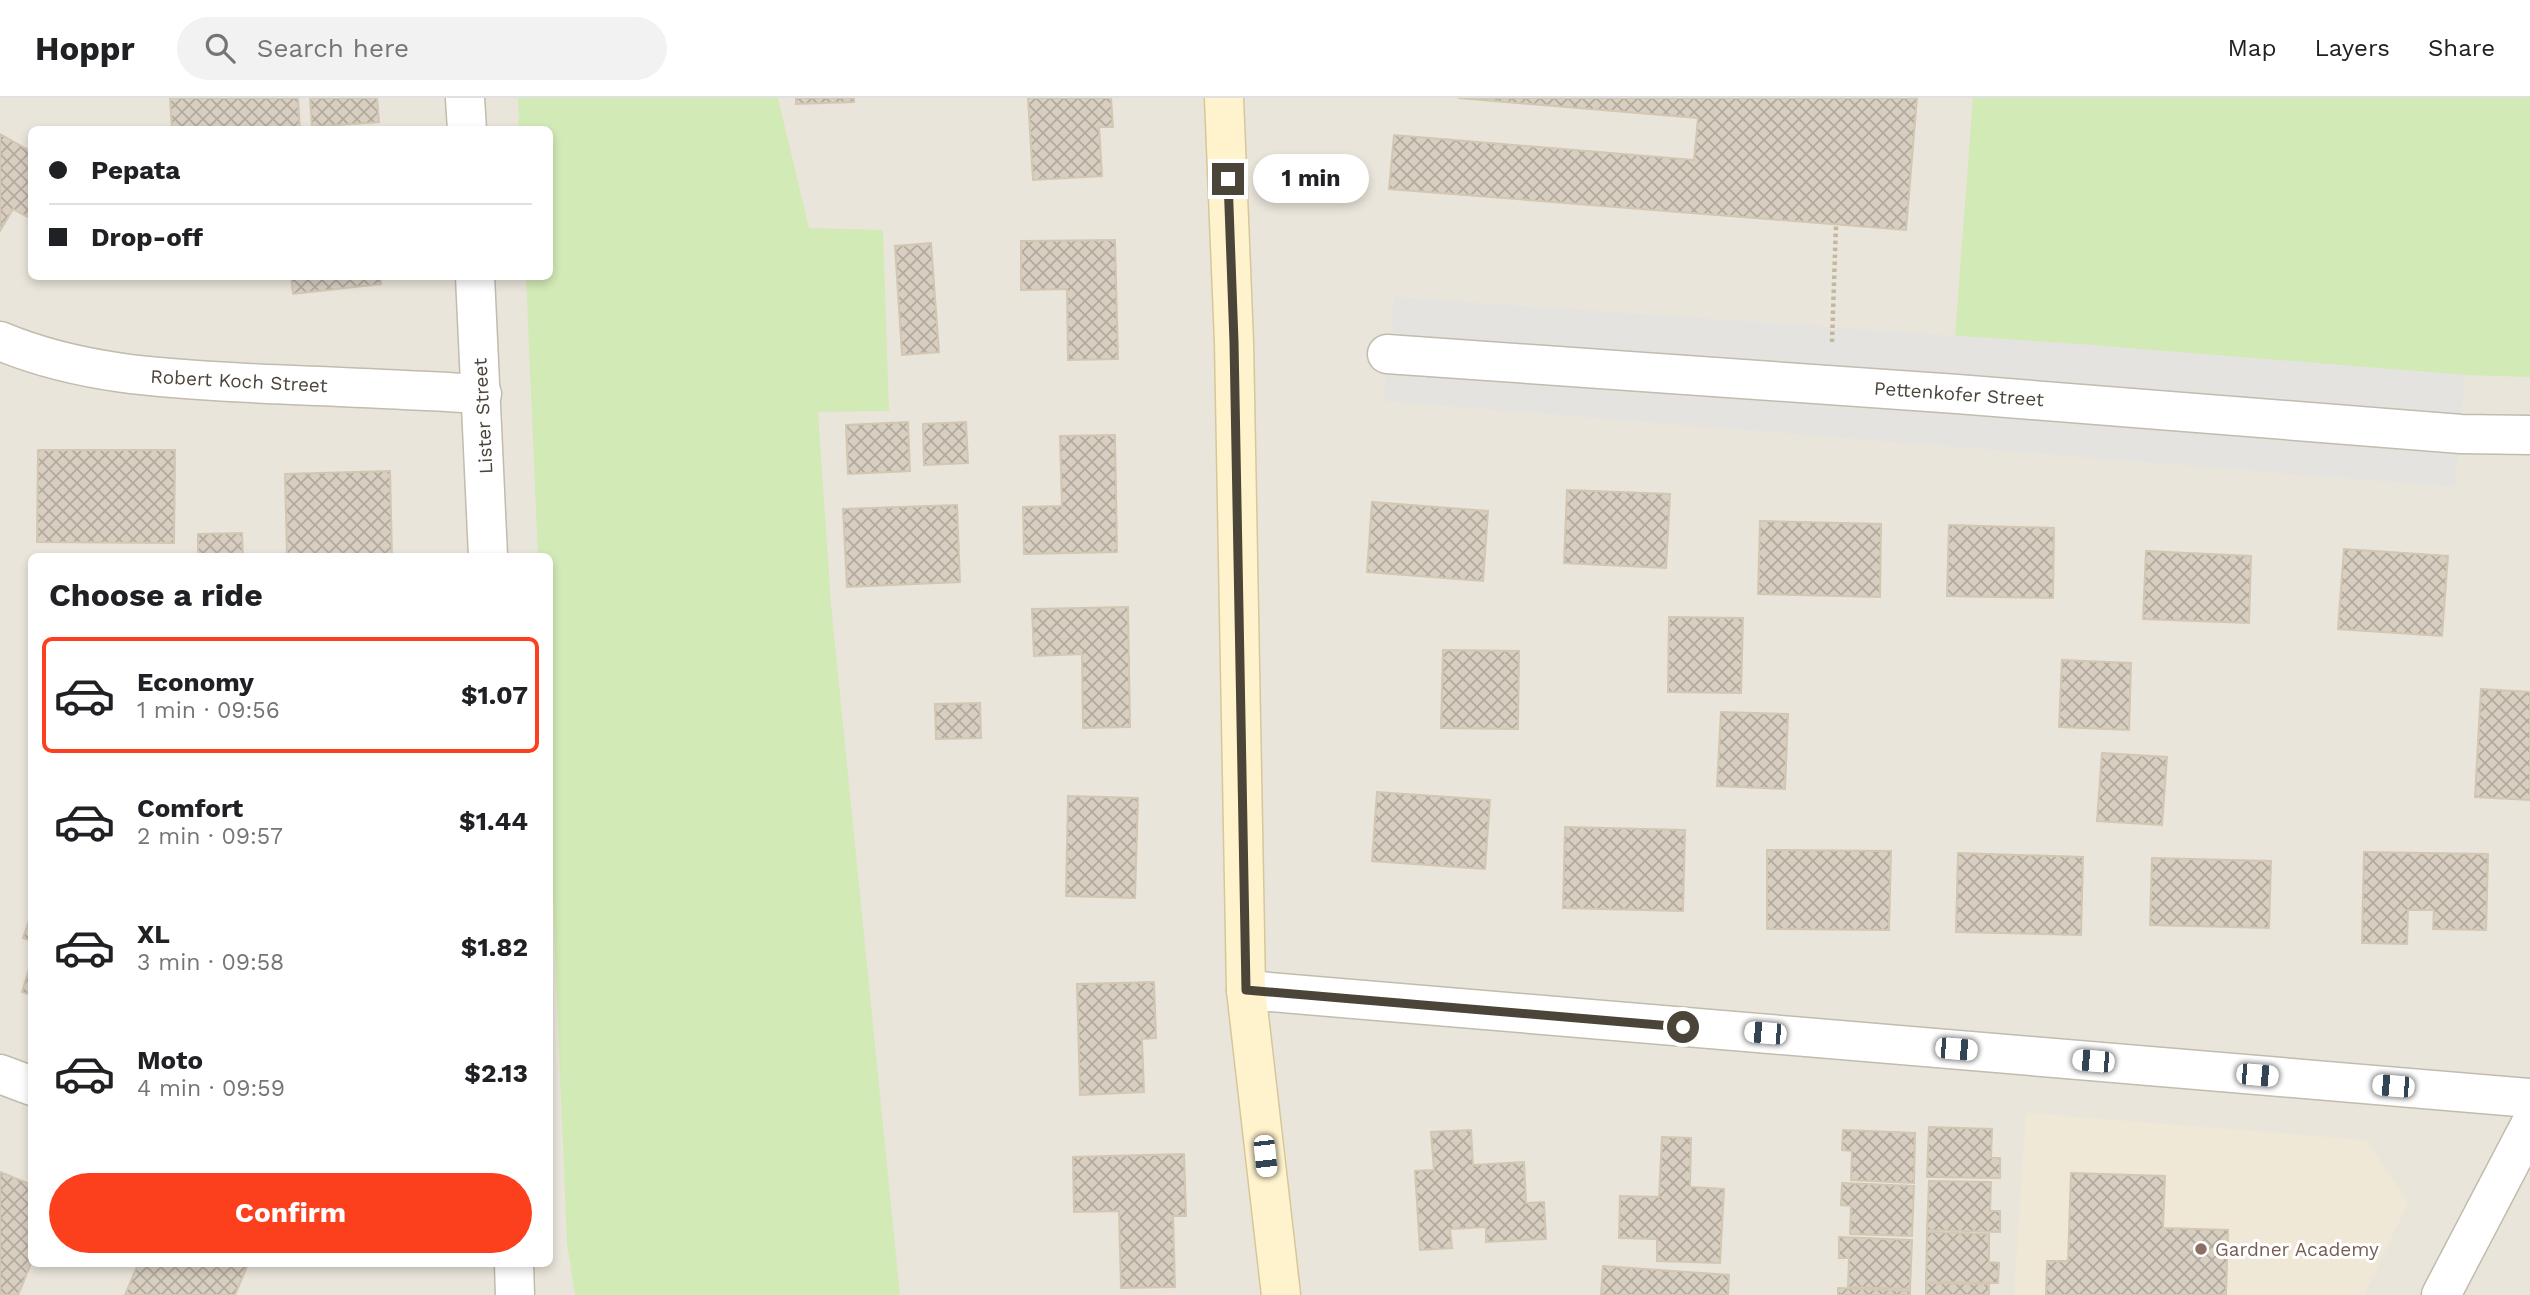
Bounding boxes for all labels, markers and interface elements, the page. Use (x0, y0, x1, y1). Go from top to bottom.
search box (177, 17, 667, 80)
text: Hoppr (35, 29, 135, 68)
icon: search (201, 29, 239, 67)
text: Search here (257, 33, 409, 63)
text: Map (2228, 34, 2276, 62)
text: Layers (2314, 34, 2390, 62)
text: Share (2428, 34, 2495, 62)
callout: 1 min (1252, 154, 1368, 204)
text: Pepata (91, 155, 180, 185)
route end (1212, 163, 1244, 195)
text: 1 min (1281, 165, 1341, 192)
text: Drop-off (91, 222, 203, 252)
street label: Lister Street (468, 357, 498, 475)
street label: Robert Koch Street (150, 365, 328, 397)
street label: Pettenkofer Street (1873, 377, 2045, 411)
text: Choose a ride (49, 576, 263, 614)
icon: car (53, 664, 116, 727)
text: Economy (137, 667, 254, 697)
text: $1.07 (461, 680, 528, 710)
text: 1 min · 09:56 (137, 697, 280, 724)
icon: car (53, 790, 116, 853)
text: Comfort (137, 793, 243, 823)
text: $1.44 (459, 806, 528, 836)
text: 2 min · 09:57 (137, 823, 283, 850)
icon: car (53, 916, 116, 979)
text: XL (137, 919, 170, 949)
text: $1.82 (461, 932, 528, 962)
text: 3 min · 09:58 (137, 949, 284, 976)
route start (1667, 1011, 1699, 1043)
car (1744, 1021, 1787, 1045)
car (1935, 1037, 1978, 1061)
icon: car (53, 1042, 116, 1105)
text: Moto (137, 1045, 203, 1075)
car (2072, 1049, 2115, 1073)
text: $2.13 (464, 1058, 528, 1088)
car (2236, 1063, 2279, 1087)
car (2372, 1074, 2415, 1098)
text: 4 min · 09:59 (137, 1075, 285, 1102)
car (1253, 1134, 1278, 1178)
button: Confirm (49, 1173, 532, 1253)
place label: Gardner Academy (2215, 1238, 2379, 1261)
marker: Gardner Academy (2193, 1241, 2209, 1257)

